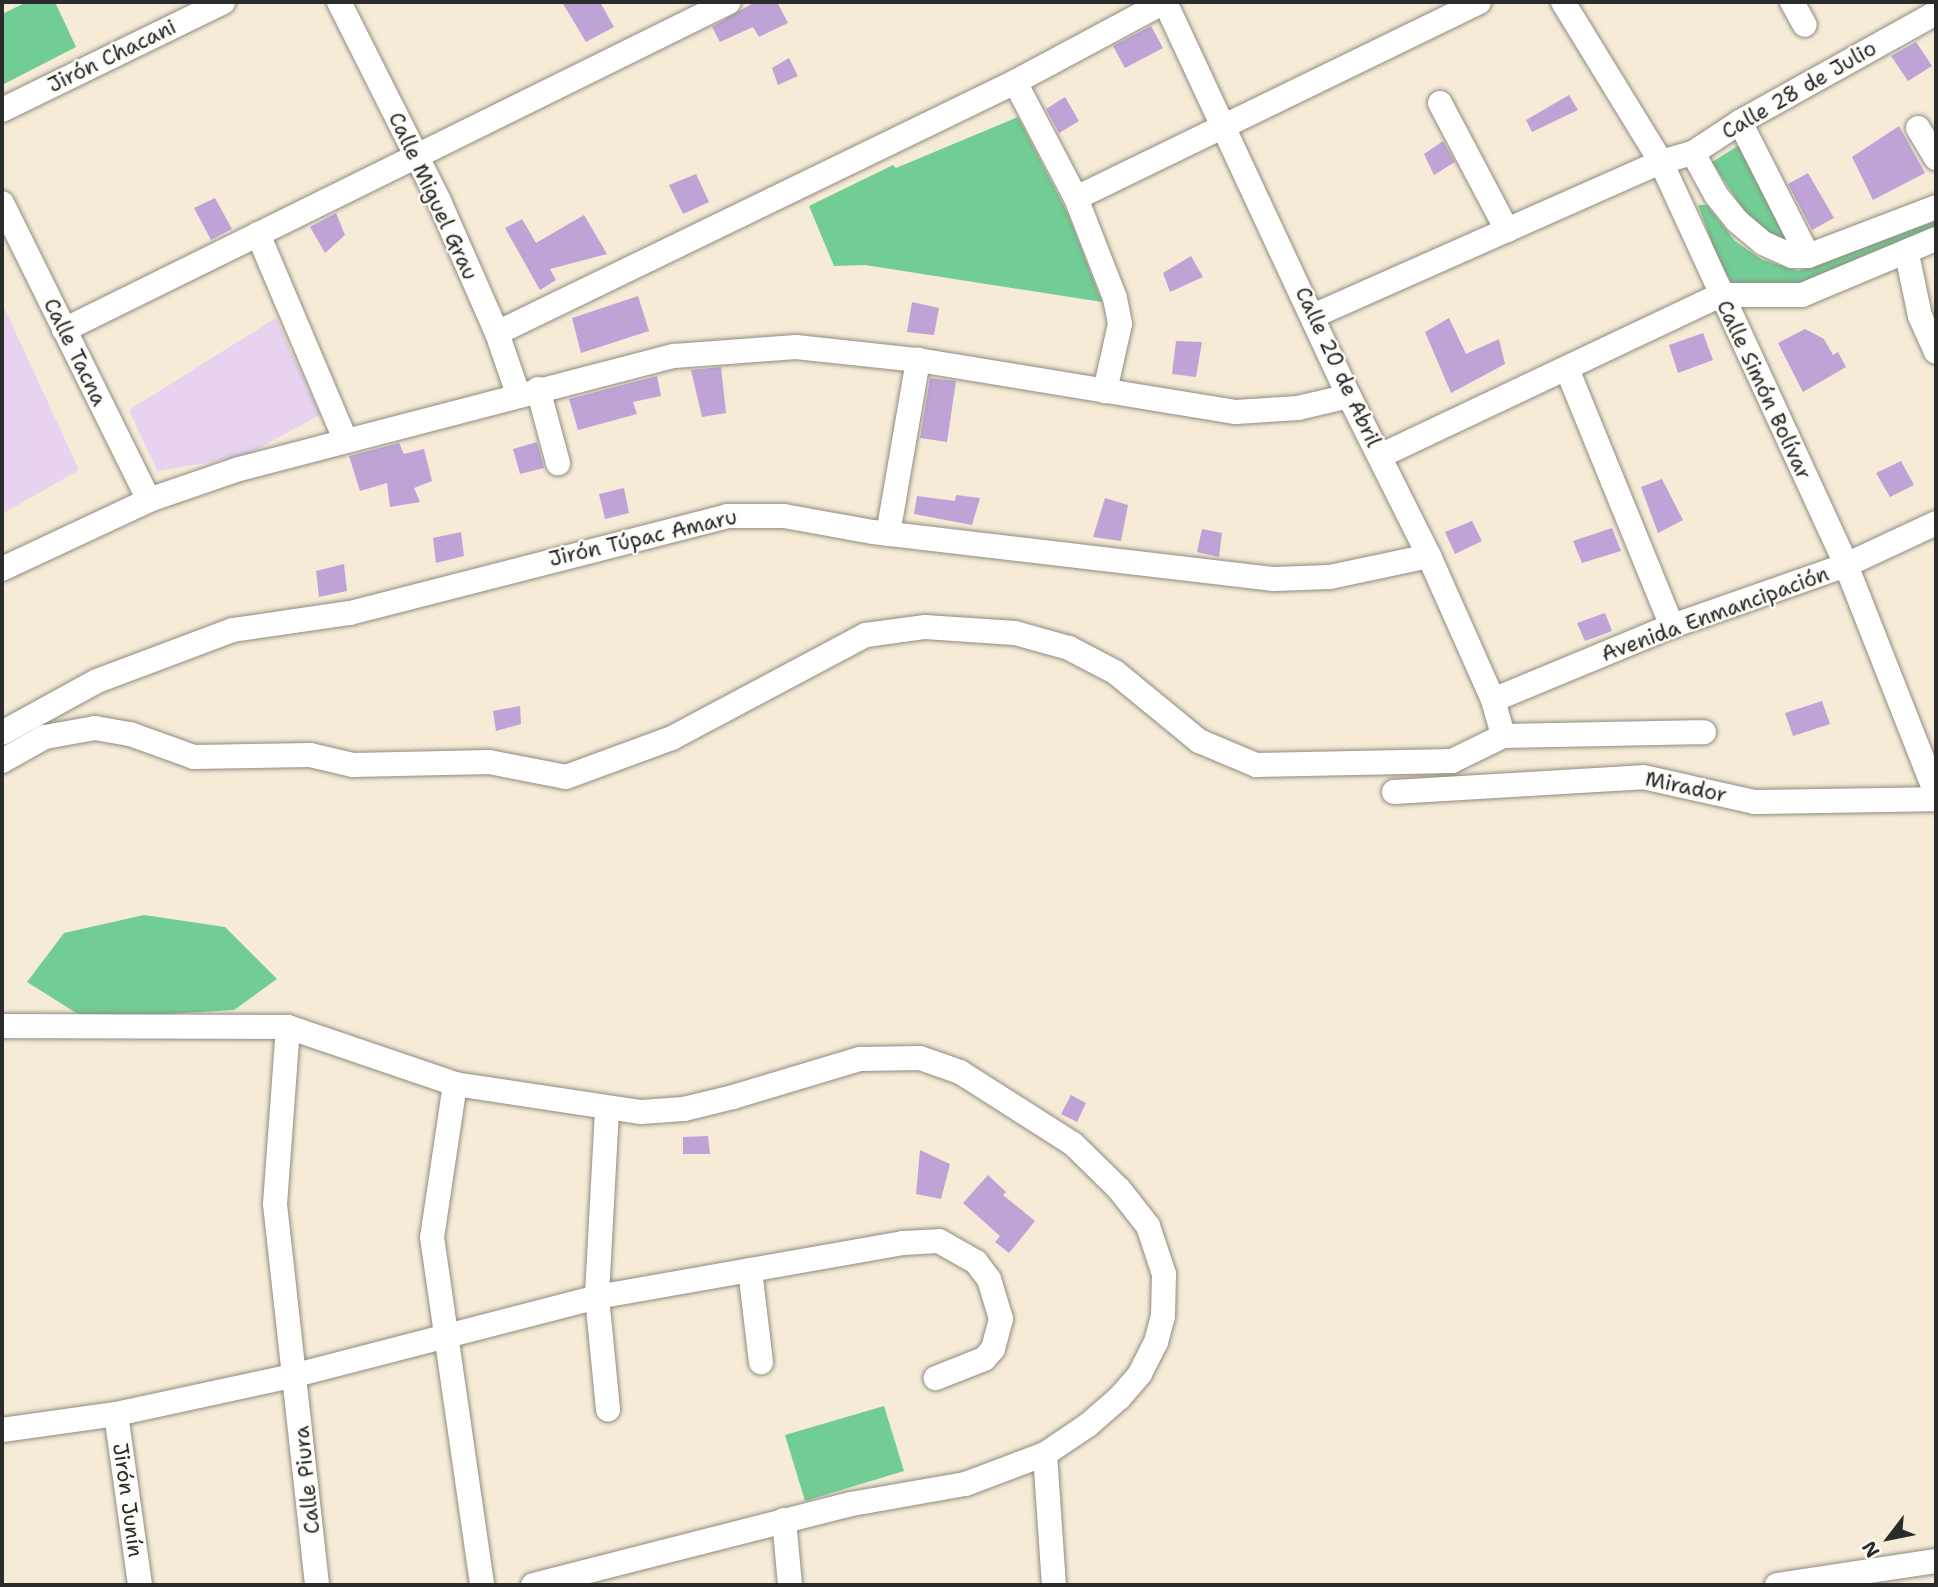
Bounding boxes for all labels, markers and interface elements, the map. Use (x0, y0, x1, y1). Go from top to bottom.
street label: Jirón Chacani (44, 14, 180, 98)
street label: Calle 28 de Julio (1717, 35, 1881, 145)
street label: Calle Miguel Grau (383, 108, 483, 284)
street label: Calle 20 de Abril (1290, 283, 1386, 451)
street label: Calle Tacna (38, 294, 112, 410)
street label: Calle Simón Bolívar (1711, 296, 1817, 484)
street label: Jirón Túpac Amaru (546, 504, 740, 572)
street label: Avenida Enmancipación (1598, 561, 1832, 667)
street label: Mirador (1643, 766, 1729, 808)
street label: Calle Piura (289, 1425, 325, 1535)
street label: Jirón Junín (108, 1441, 148, 1559)
north arrow (1854, 1503, 1924, 1573)
text: N (1856, 1536, 1885, 1562)

